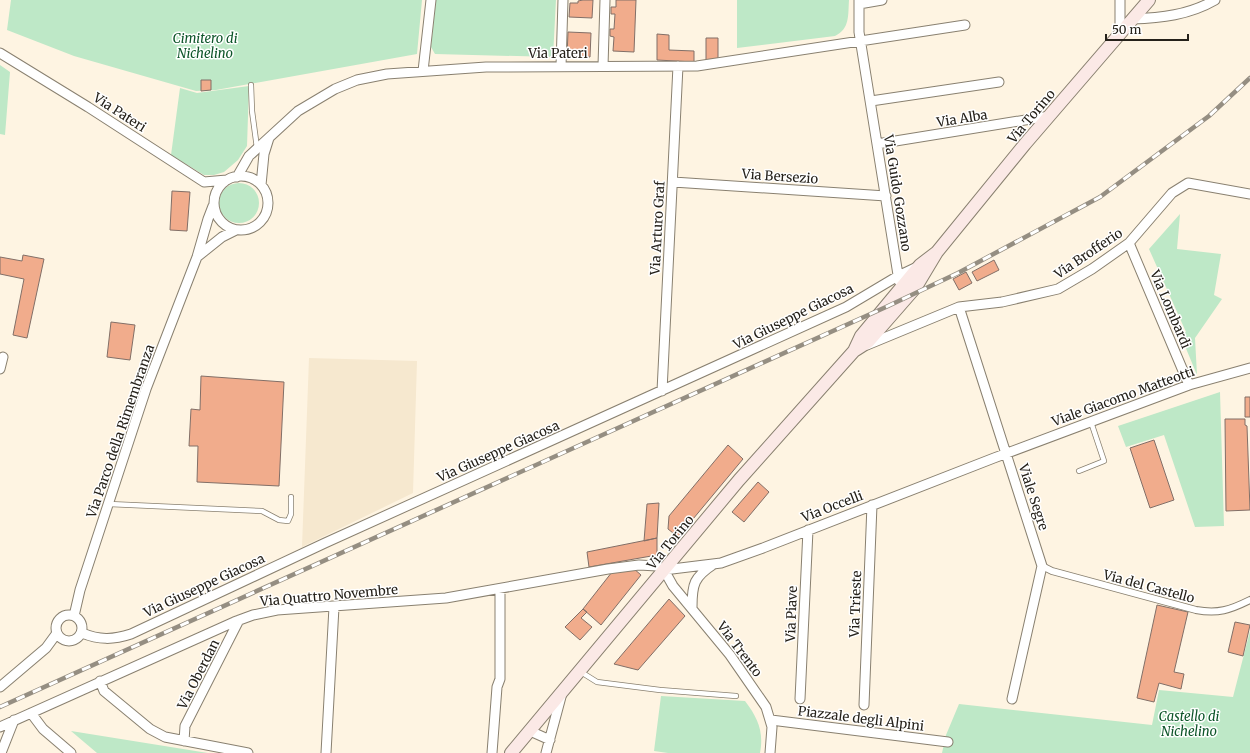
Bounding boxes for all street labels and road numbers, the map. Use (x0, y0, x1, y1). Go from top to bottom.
street label: Via Pateri (527, 45, 588, 62)
street label: Via Torino (1003, 86, 1059, 148)
street label: Via Pateri (89, 89, 149, 136)
street label: Via Alba (935, 106, 989, 131)
street label: Via Guido Gozzano (880, 133, 915, 253)
street label: Via Bersezio (740, 165, 819, 188)
street label: Via Arturo Graf (646, 180, 669, 276)
street label: Via Brofferio (1050, 224, 1126, 283)
street label: Via Lombardi (1146, 266, 1195, 351)
street label: Via Giuseppe Giacosa (729, 280, 856, 353)
street label: Via Parco della Rimembranza (82, 342, 158, 521)
street label: Viale Giacomo Matteotti (1049, 363, 1197, 431)
street label: Via Giuseppe Giacosa (434, 417, 562, 486)
street label: Viale Segre (1015, 461, 1052, 533)
street label: Via Occelli (798, 487, 865, 526)
street label: Via Torino (643, 511, 698, 574)
street label: Via Giuseppe Giacosa (140, 550, 268, 621)
street label: Via del Castello (1100, 566, 1197, 607)
street label: Via Trieste (846, 570, 865, 639)
street label: Via Quattro Novembre (258, 581, 399, 610)
street label: Via Piave (782, 585, 801, 643)
street label: Via Trento (713, 617, 766, 681)
street label: Via Oberdan (173, 636, 223, 713)
street label: Piazzale degli Alpini (797, 702, 925, 735)

